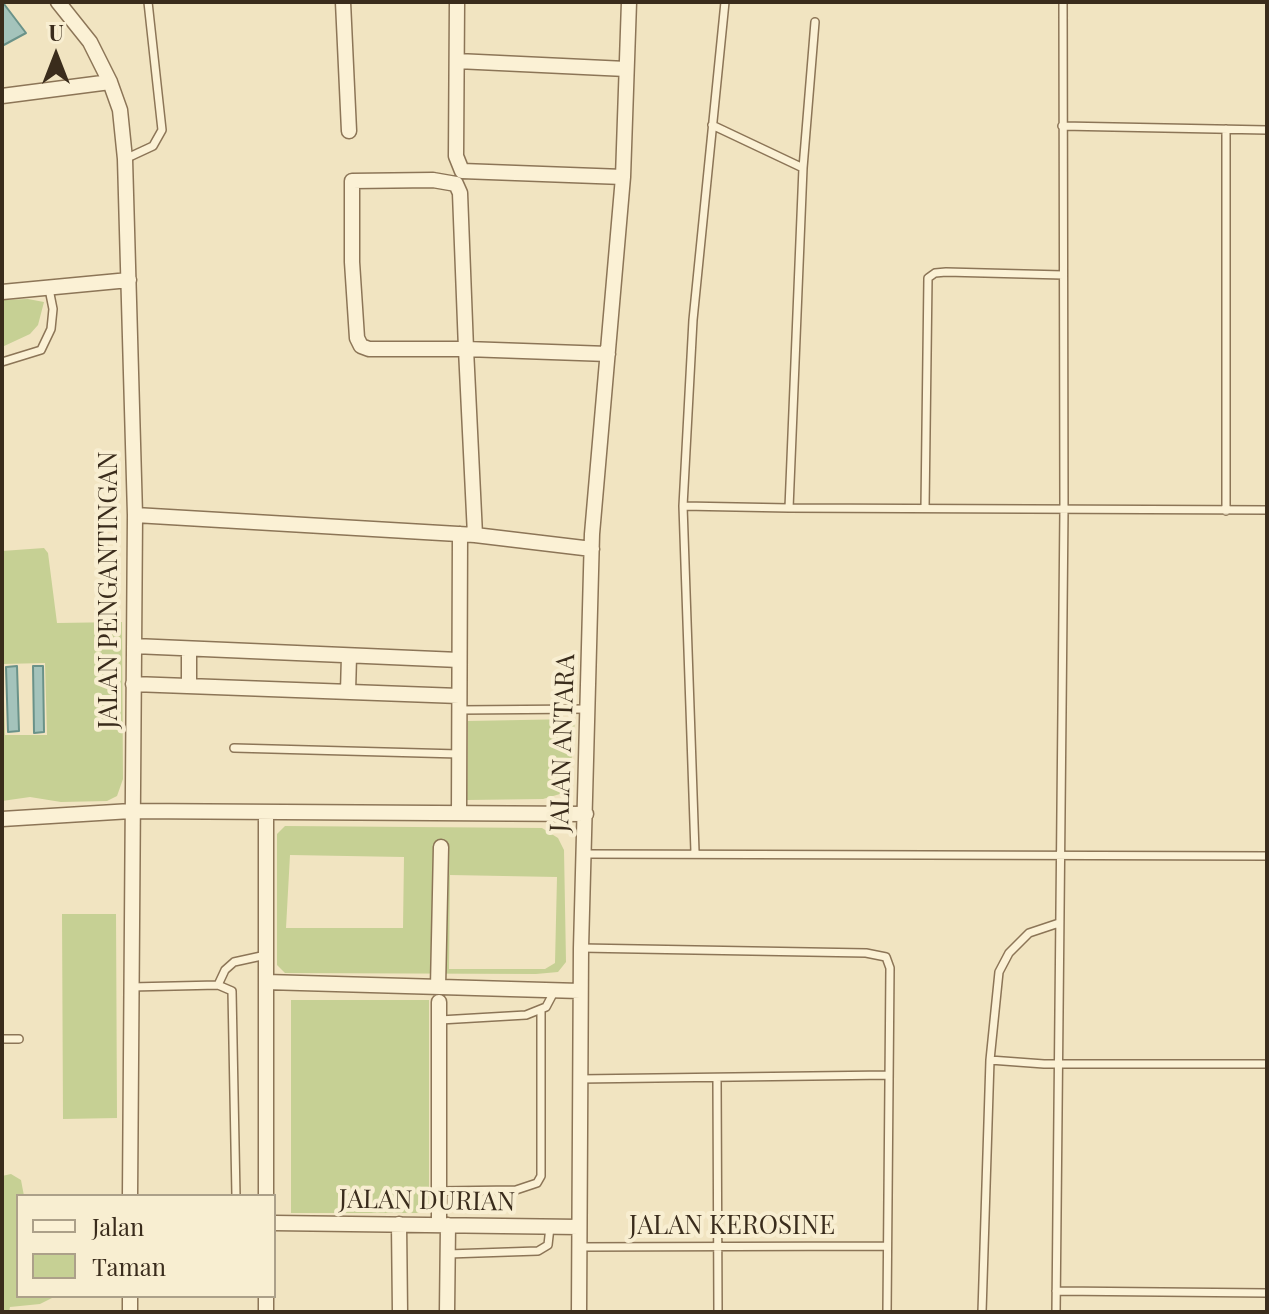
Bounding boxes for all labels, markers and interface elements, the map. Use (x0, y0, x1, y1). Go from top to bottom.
north arrow (16, 16, 96, 96)
text: U (48, 17, 64, 47)
street label: JALAN PENGANTINGAN (93, 451, 125, 729)
street label: JALAN ANTARA (544, 653, 582, 833)
street label: JALAN DURIAN (339, 1184, 515, 1218)
legend (16, 1194, 276, 1298)
text: Jalan (92, 1210, 144, 1242)
street label: JALAN KEROSINE (629, 1210, 835, 1242)
text: Taman (92, 1250, 166, 1282)

